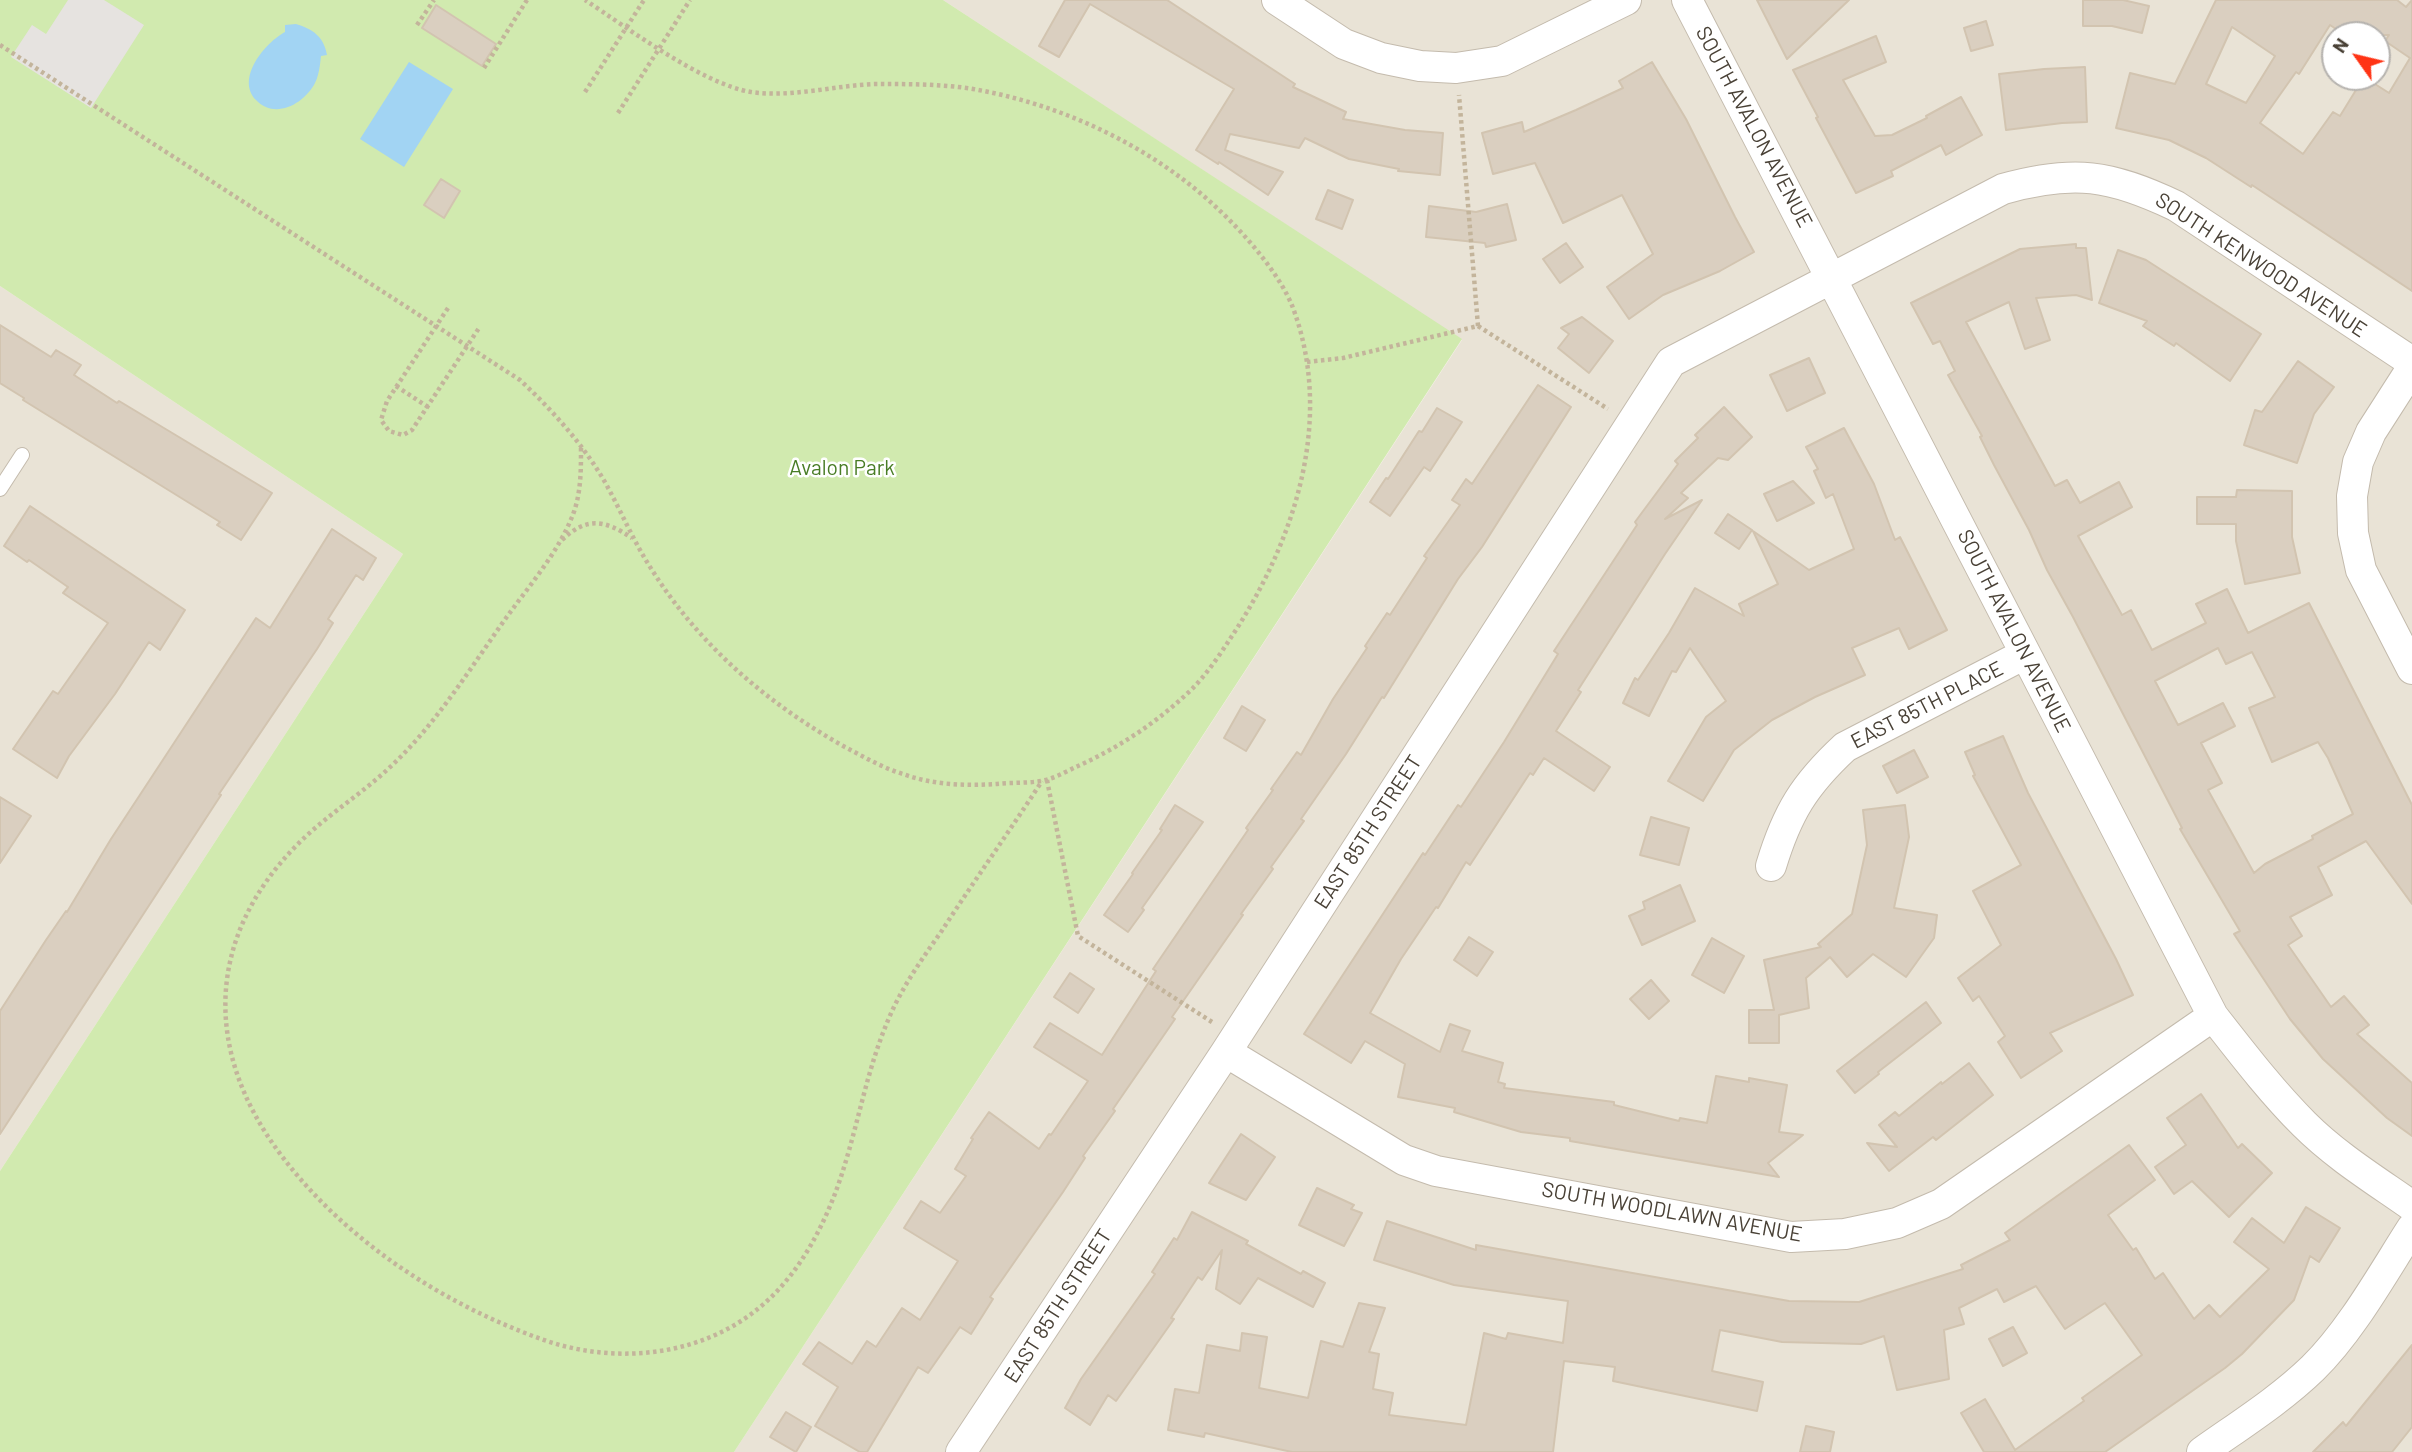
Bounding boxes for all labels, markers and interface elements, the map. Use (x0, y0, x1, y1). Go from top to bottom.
north arrow (2321, 21, 2391, 91)
street label: SOUTH AVALON AVENUE (1690, 22, 1818, 232)
text: N (2327, 33, 2353, 57)
street label: SOUTH KENWOOD AVENUE (2151, 187, 2371, 343)
park label: Avalon Park (789, 455, 895, 481)
street label: SOUTH AVALON AVENUE (1952, 525, 2076, 737)
street label: EAST 85TH PLACE (1847, 656, 2007, 754)
street label: EAST 85TH STREET (1309, 750, 1427, 914)
street label: SOUTH WOODLAWN AVENUE (1540, 1177, 1804, 1247)
street label: EAST 85TH STREET (999, 1224, 1117, 1388)

